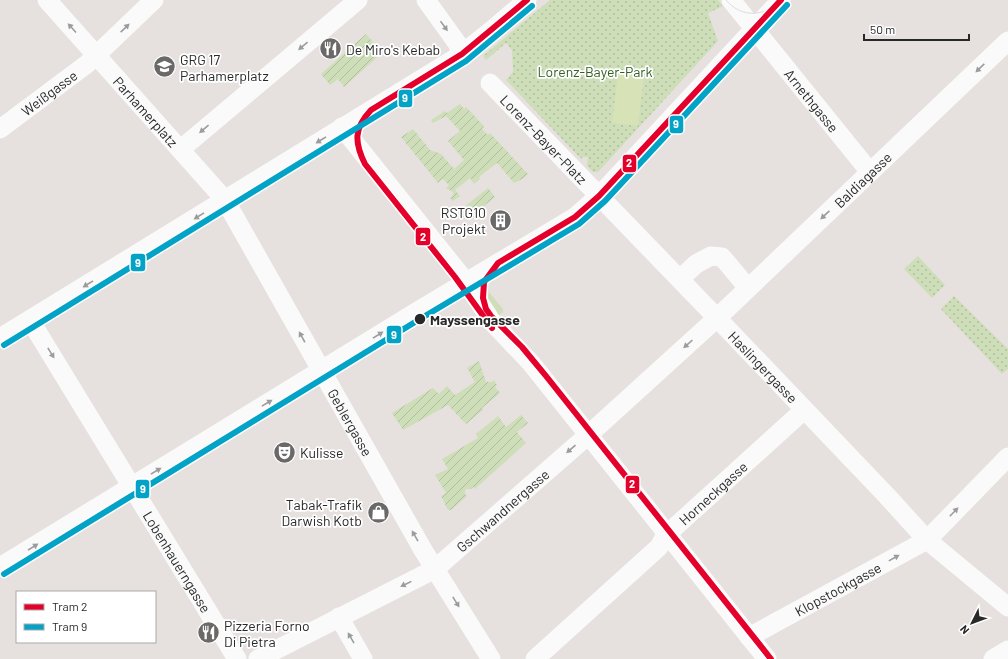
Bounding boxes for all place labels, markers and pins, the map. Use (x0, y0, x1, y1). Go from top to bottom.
restaurant icon: De Miro's Kebab (318, 36, 344, 62)
place label: De Miro's Kebab (346, 41, 440, 58)
place label: GRG 17 Parhamerplatz (180, 51, 269, 84)
school or university icon: GRG 17 Parhamerplatz (151, 54, 177, 80)
place label: RSTG10 Projekt (441, 204, 486, 237)
building icon: RSTG10 Projekt (488, 207, 514, 233)
place label: Mayssengasse (430, 311, 520, 328)
marker: Mayssengasse (413, 312, 427, 326)
theatre icon: Kulisse (272, 439, 298, 465)
place label: Kulisse (300, 444, 344, 461)
place label: Tabak-Trafik Darwish Kotb (281, 496, 362, 529)
shop icon: Tabak-Trafik Darwish Kotb (365, 499, 391, 525)
place label: Pizzeria Forno Di Pietra (224, 617, 310, 650)
restaurant icon: Pizzeria Forno Di Pietra (195, 620, 221, 646)

